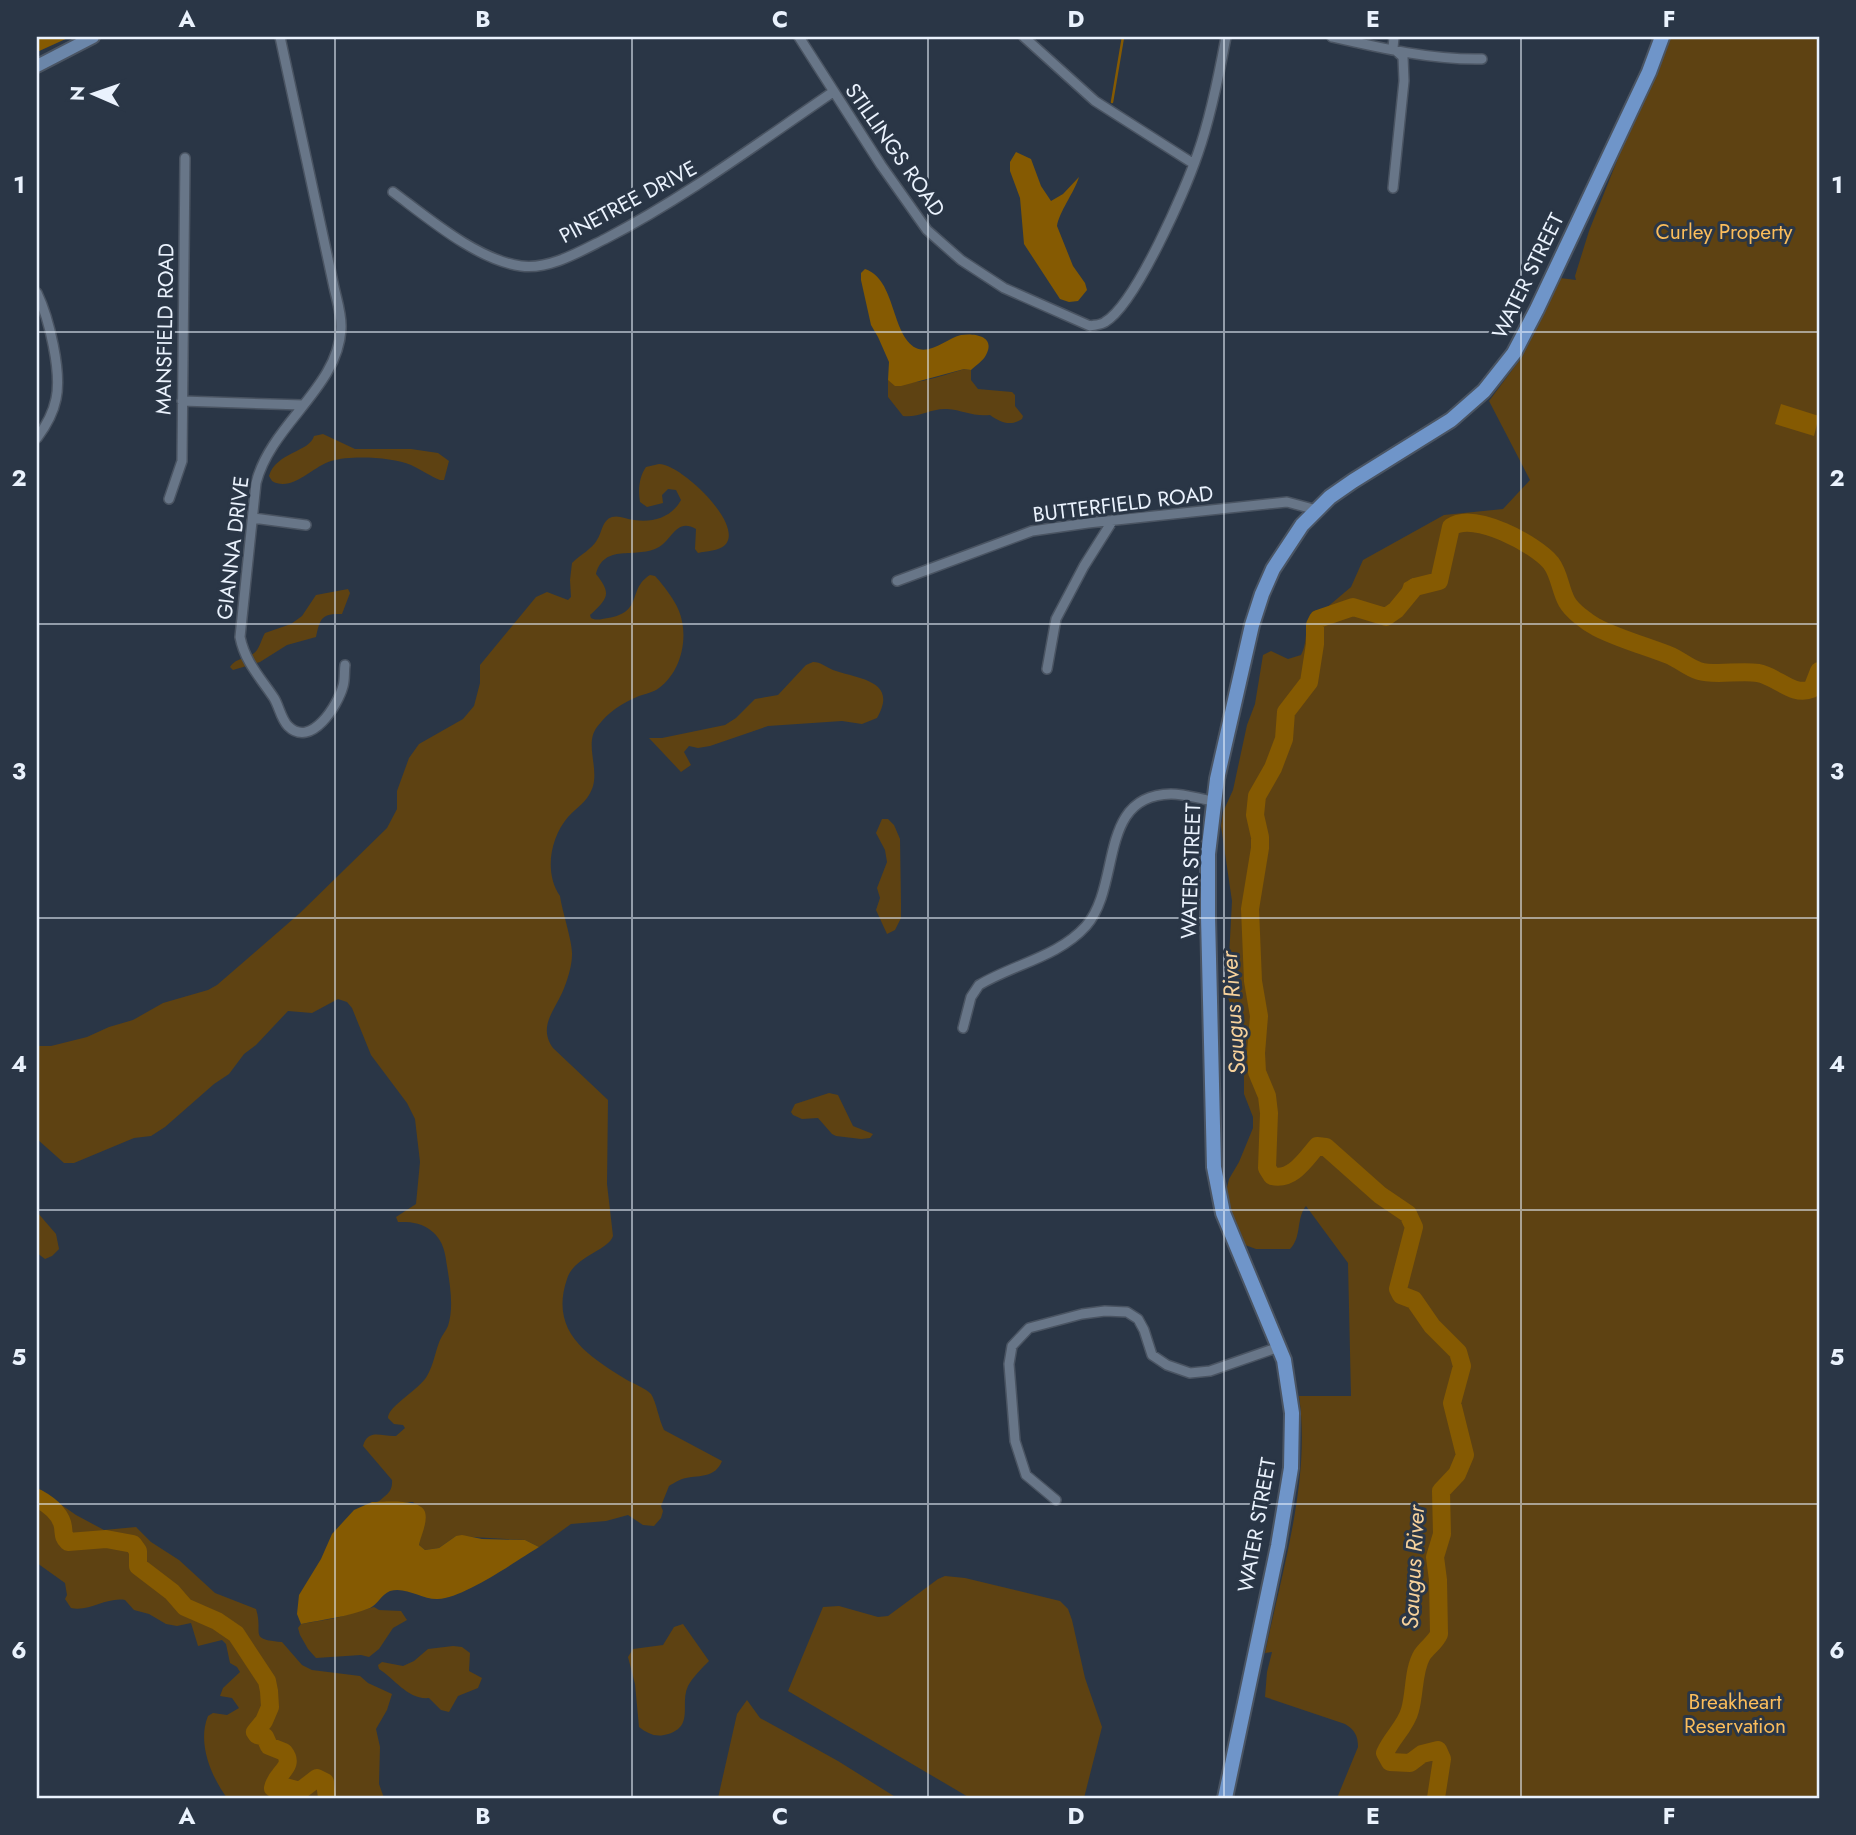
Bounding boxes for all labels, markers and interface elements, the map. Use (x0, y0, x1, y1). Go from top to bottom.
text: A (178, 2, 196, 36)
text: B (475, 2, 491, 36)
text: C (772, 2, 788, 36)
text: D (1068, 2, 1085, 36)
text: E (1366, 2, 1380, 36)
text: F (1663, 2, 1675, 36)
north arrow (60, 60, 130, 130)
street label: STILLINGS ROAD (838, 77, 952, 223)
text: N (64, 85, 91, 101)
street label: PINETREE DRIVE (554, 153, 702, 251)
text: 1 (13, 168, 25, 202)
text: 1 (1831, 168, 1843, 202)
street label: WATER STREET (1485, 208, 1571, 344)
park label: Curley Property (1655, 217, 1793, 247)
street label: MANSFIELD ROAD (149, 243, 181, 415)
text: 2 (11, 461, 27, 495)
text: 2 (1829, 461, 1845, 495)
street label: GIANNA DRIVE (209, 474, 257, 622)
street label: BUTTERFIELD ROAD (1031, 478, 1215, 530)
text: 3 (12, 754, 26, 788)
text: 3 (1830, 754, 1844, 788)
street label: WATER STREET (1174, 802, 1208, 940)
water label: Saugus River (1212, 949, 1254, 1076)
text: 4 (11, 1047, 27, 1081)
text: 4 (1829, 1047, 1845, 1081)
text: 5 (12, 1340, 26, 1374)
text: 5 (1830, 1340, 1844, 1374)
street label: WATER STREET (1230, 1455, 1284, 1595)
water label: Saugus River (1393, 1503, 1433, 1630)
text: 6 (11, 1633, 27, 1667)
text: 6 (1829, 1633, 1845, 1667)
park label: Breakheart Reservation (1684, 1687, 1786, 1741)
text: A (178, 1799, 196, 1833)
text: B (475, 1799, 491, 1833)
text: C (772, 1799, 788, 1833)
text: D (1068, 1799, 1085, 1833)
text: E (1366, 1799, 1380, 1833)
text: F (1663, 1799, 1675, 1833)

